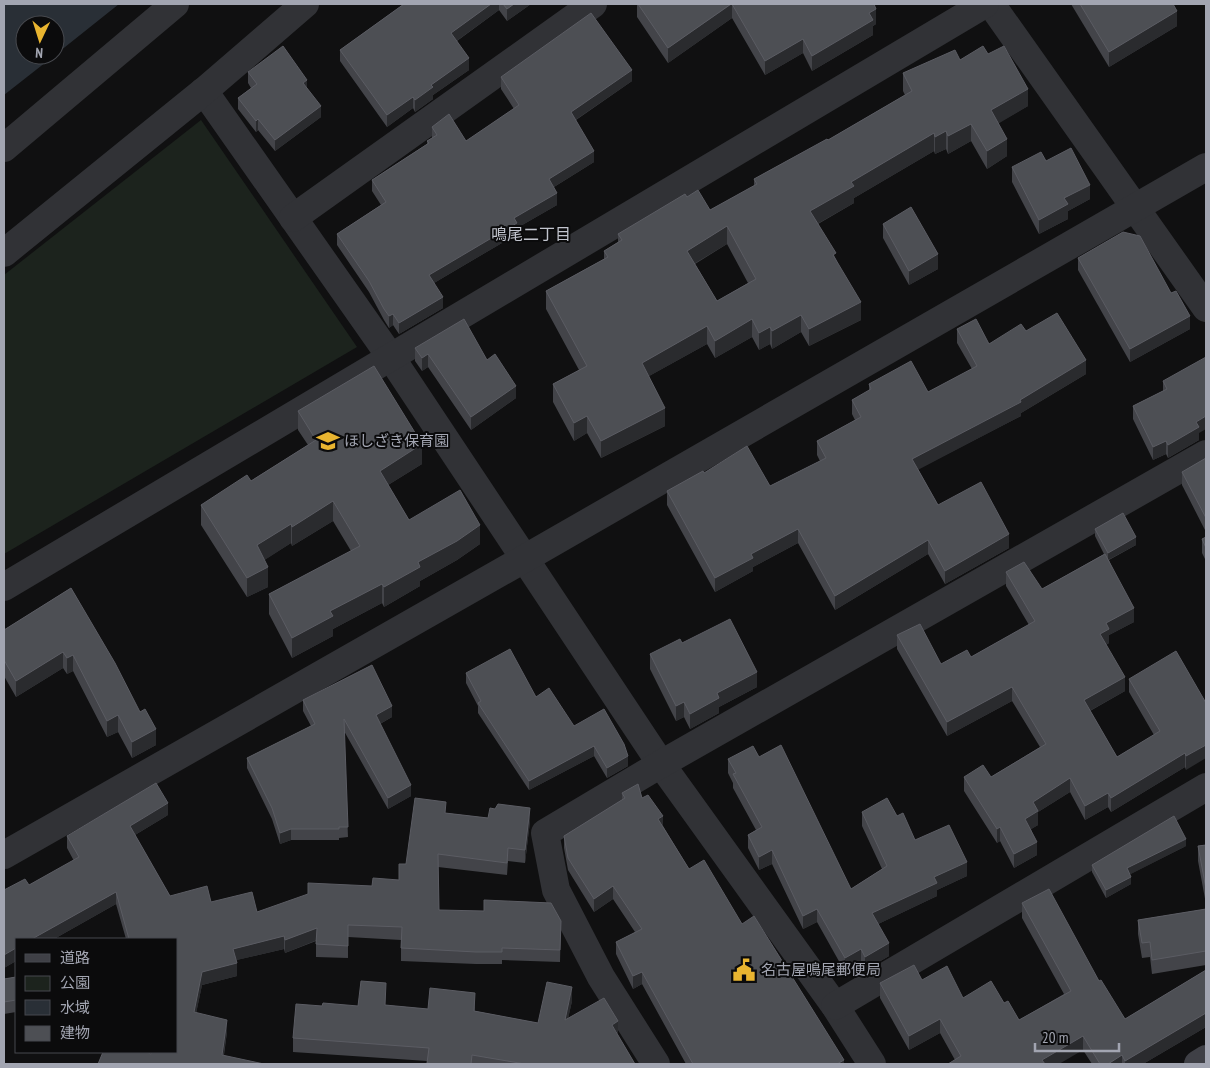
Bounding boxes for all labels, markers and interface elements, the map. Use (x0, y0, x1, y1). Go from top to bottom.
north arrow (15, 15, 65, 65)
text: N (35, 44, 43, 62)
district label: 鳴尾二丁目 (491, 224, 571, 244)
school or university icon: ほしざき保育園 (315, 428, 341, 454)
place label: ほしざき保育園 (344, 431, 449, 450)
legend (15, 938, 178, 1053)
text: 道路 (60, 948, 90, 967)
public building icon: 名古屋鳴尾郵便局 (731, 957, 757, 983)
place label: 名古屋鳴尾郵便局 (761, 960, 881, 979)
text: 公園 (60, 973, 90, 992)
text: 水域 (60, 998, 90, 1017)
scale bar (1035, 1020, 1119, 1052)
text: 建物 (60, 1023, 90, 1042)
text: 20 m (1042, 1028, 1068, 1047)

